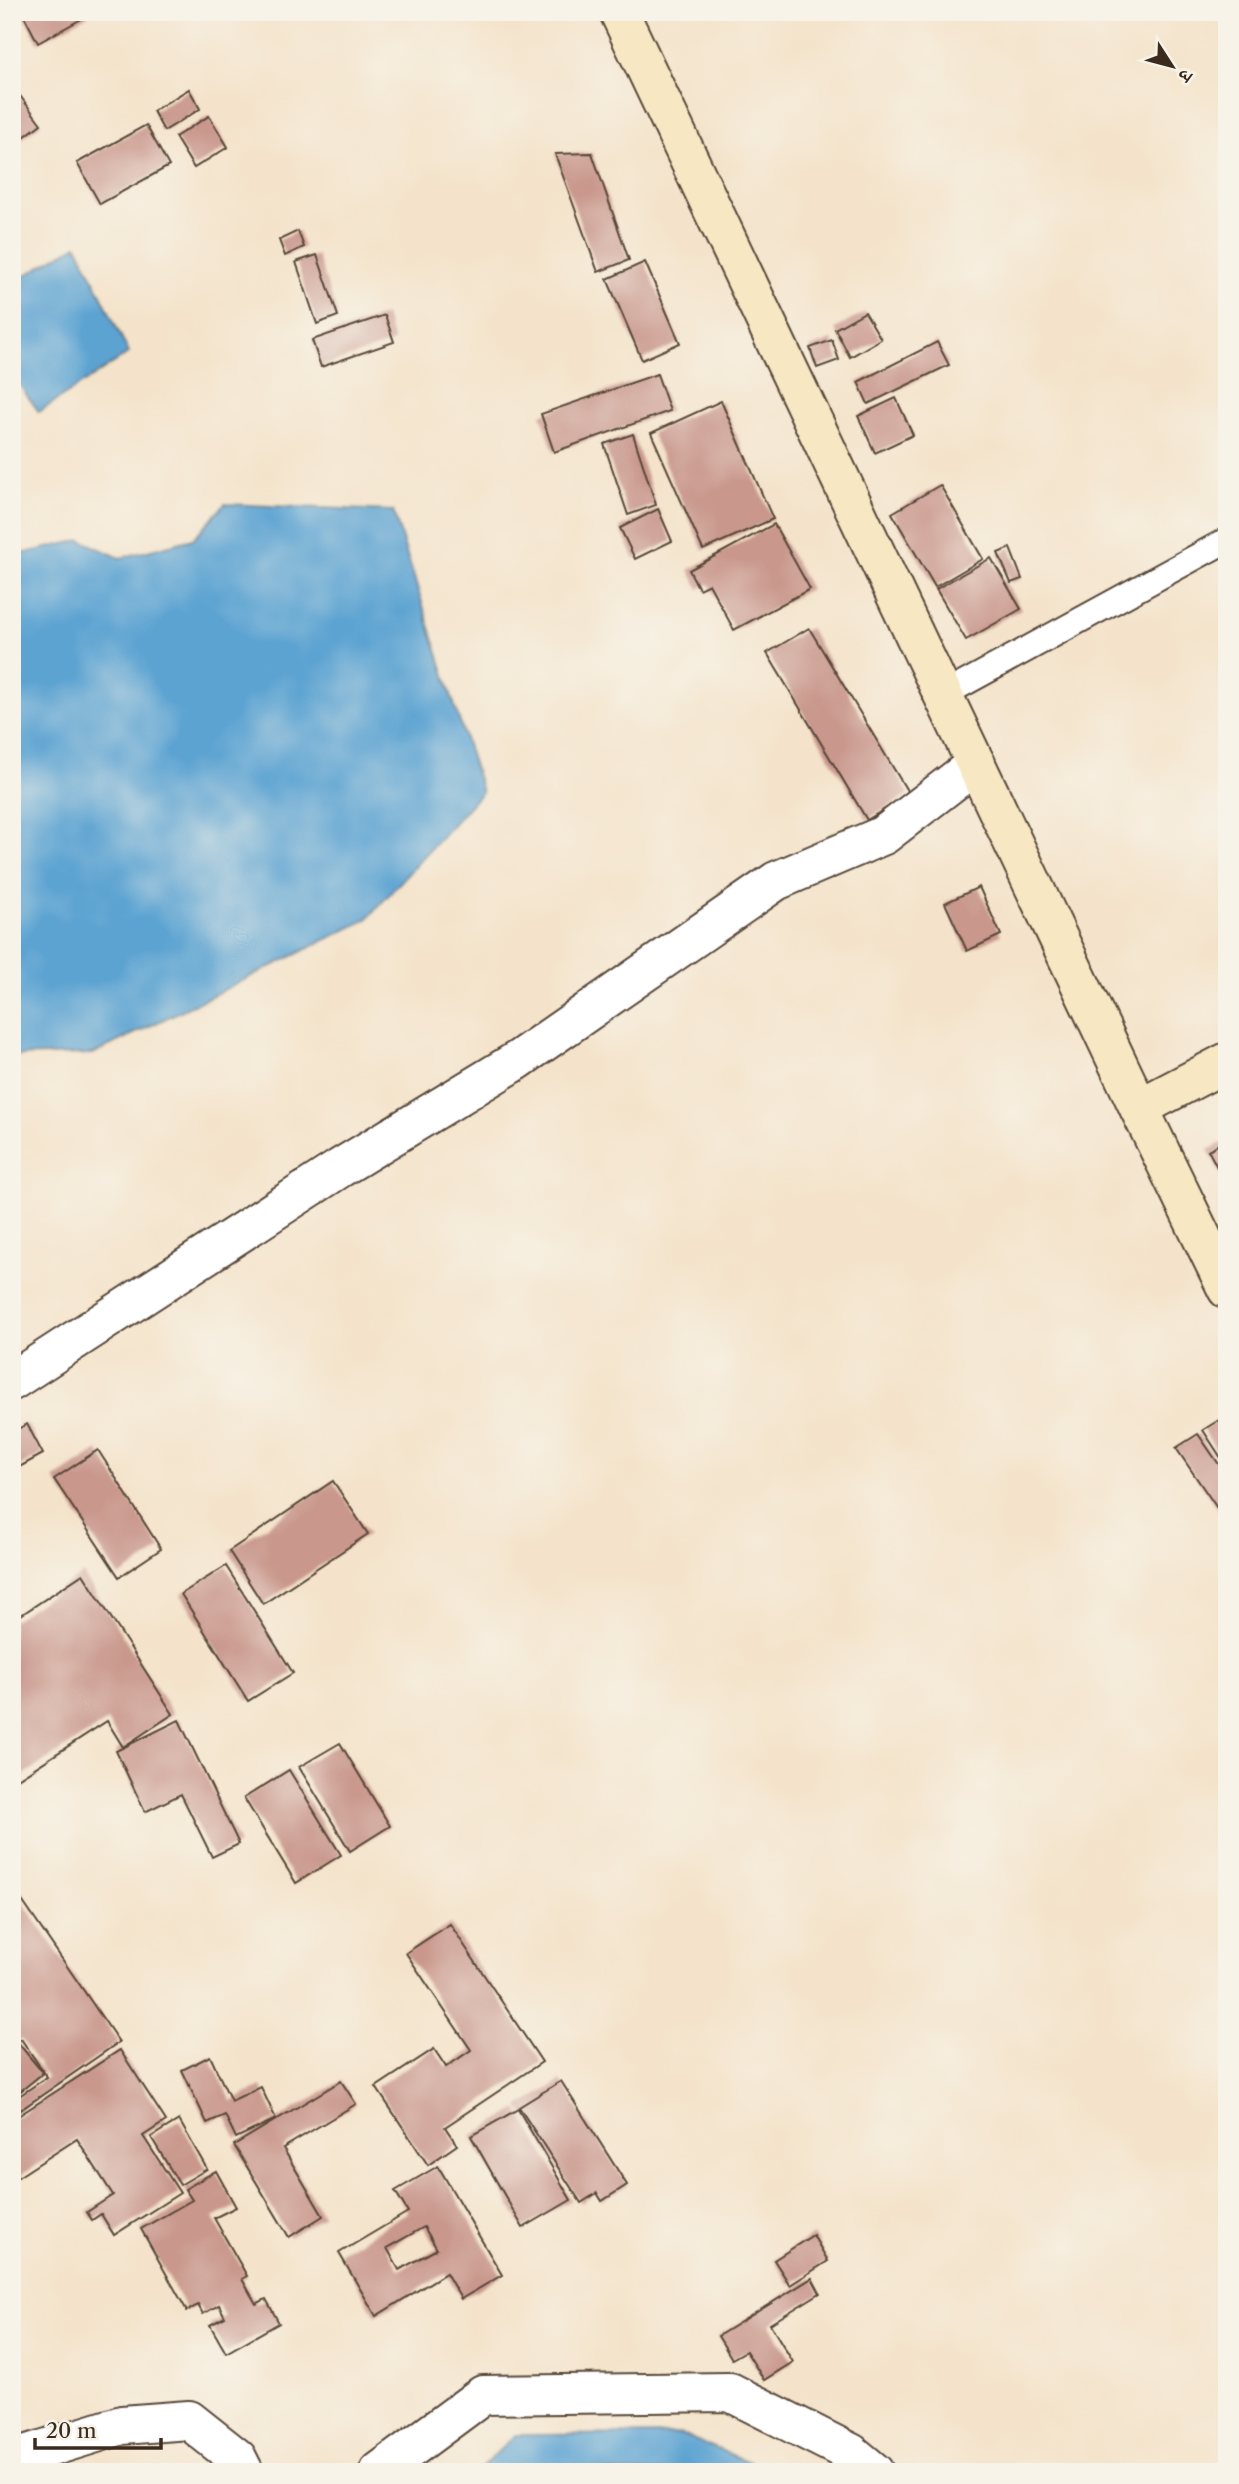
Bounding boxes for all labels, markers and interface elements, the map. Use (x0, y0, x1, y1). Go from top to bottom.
north arrow (1138, 32, 1208, 102)
text: उ (1172, 63, 1199, 87)
scale bar (35, 2407, 161, 2451)
text: 20 m (46, 2418, 97, 2443)

